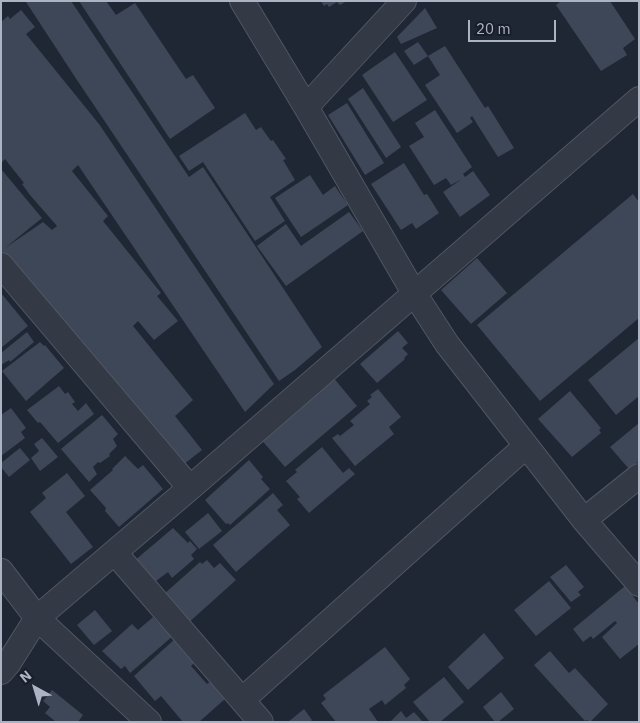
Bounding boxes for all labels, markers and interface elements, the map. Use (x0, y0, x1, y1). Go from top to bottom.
scale bar (470, 10, 558, 42)
text: 20 m (476, 19, 511, 38)
north arrow (10, 663, 60, 713)
text: N (16, 666, 35, 687)

